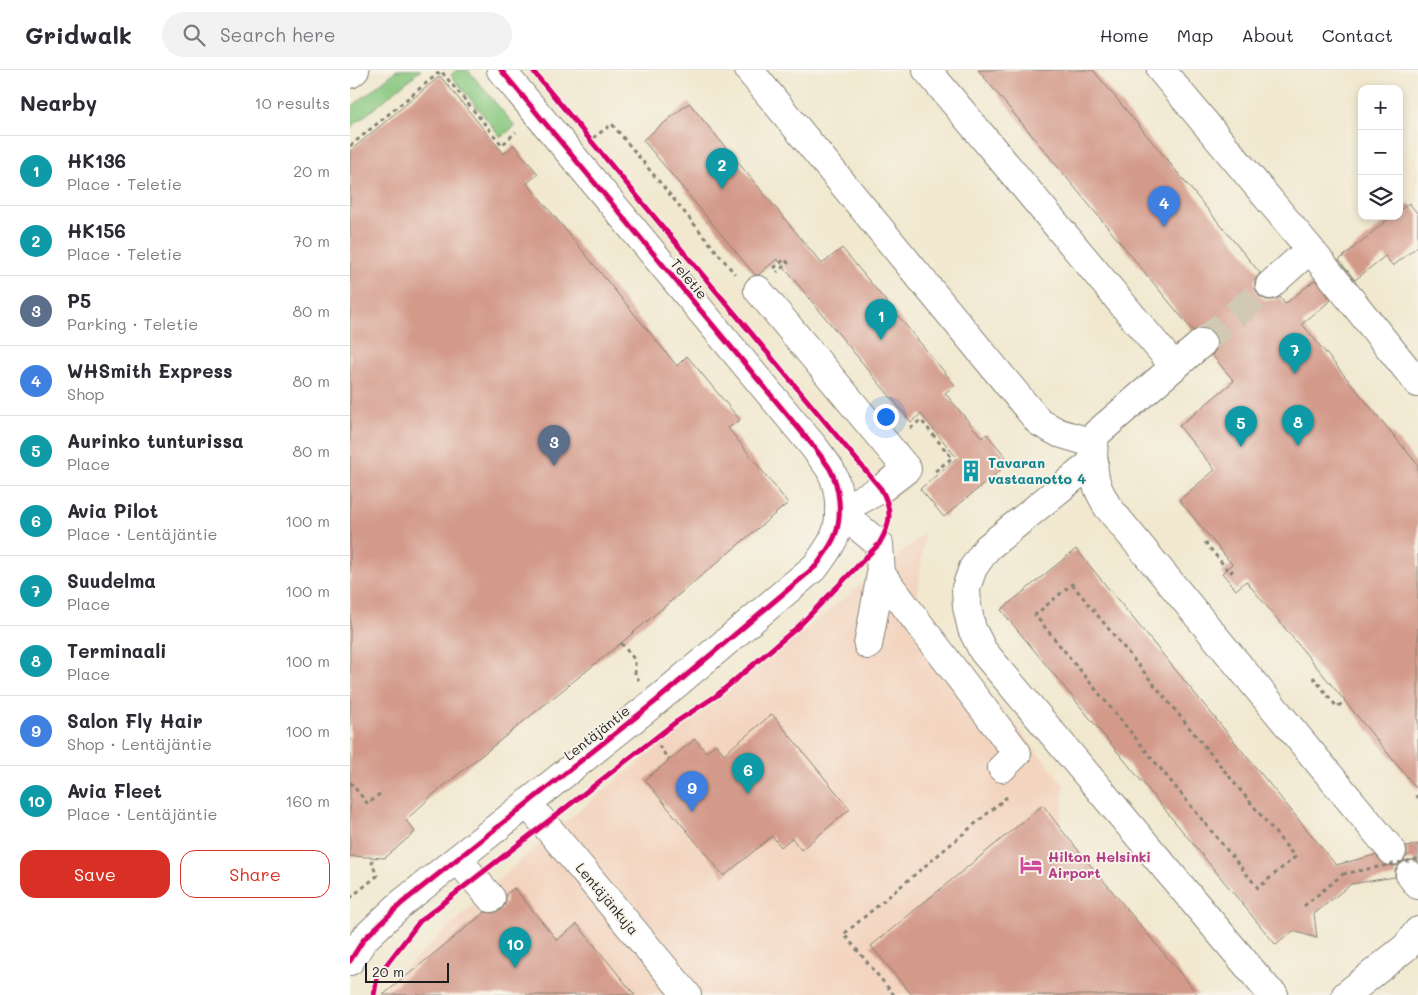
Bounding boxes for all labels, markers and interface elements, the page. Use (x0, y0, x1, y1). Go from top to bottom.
search box (162, 12, 512, 57)
text: Gridwalk (25, 19, 132, 50)
icon: search (180, 21, 208, 49)
text: Search here (220, 22, 336, 47)
text: Home (1100, 23, 1149, 47)
text: Map (1177, 23, 1213, 47)
text: About (1241, 23, 1294, 47)
text: Contact (1322, 23, 1393, 47)
map controls (1358, 85, 1403, 220)
button: + (1358, 85, 1403, 130)
text: Nearby (20, 89, 97, 116)
text: 10 results (255, 92, 330, 113)
button: − (1358, 130, 1403, 175)
text: HK136 (67, 148, 126, 173)
pin: 2 (706, 148, 738, 189)
text: 1 (32, 160, 40, 181)
text: 20 m (293, 160, 330, 181)
text: Place · Teletie (67, 173, 182, 194)
button: layers (1358, 175, 1403, 220)
pin: 4 (1148, 186, 1180, 227)
text: HK156 (67, 218, 126, 243)
text: 2 (32, 230, 40, 251)
text: 70 m (293, 230, 330, 251)
text: Place · Teletie (67, 243, 182, 264)
street label: Teletie (667, 254, 712, 303)
text: P5 (67, 288, 91, 313)
pin: 1 (865, 299, 897, 340)
text: 3 (31, 300, 41, 321)
text: 80 m (293, 300, 330, 321)
text: Parking · Teletie (67, 313, 198, 334)
pin: 7 (1279, 333, 1311, 374)
text: WHSmith Express (67, 358, 233, 383)
text: 4 (31, 370, 41, 391)
text: 80 m (293, 370, 330, 391)
text: Shop (67, 383, 104, 404)
your location (873, 404, 899, 430)
pin: 8 (1282, 405, 1314, 446)
pin: 5 (1225, 406, 1257, 447)
pin: 3 (538, 425, 570, 466)
text: Aurinko tunturissa (67, 428, 244, 453)
text: 5 (31, 440, 41, 461)
text: 80 m (293, 440, 330, 461)
text: Place (67, 453, 110, 474)
place label: Tavaran vastaanotto 4 (988, 453, 1086, 488)
building icon: Tavaran vastaanotto 4 (958, 458, 984, 484)
text: Avia Pilot (67, 498, 158, 523)
text: 6 (31, 510, 41, 531)
text: 100 m (285, 510, 330, 531)
text: Place · Lentäjäntie (67, 523, 218, 544)
text: Suudelma (67, 568, 156, 593)
text: 7 (32, 580, 40, 601)
text: 100 m (285, 580, 330, 601)
text: Place (67, 593, 110, 614)
text: Terminaali (67, 638, 167, 663)
text: 8 (31, 650, 41, 671)
text: 100 m (285, 650, 330, 671)
text: Place (67, 663, 110, 684)
street label: Lentäjäntie (560, 701, 634, 764)
text: Salon Fly Hair (67, 708, 203, 733)
text: 9 (31, 720, 41, 741)
text: 100 m (285, 720, 330, 741)
text: Shop · Lentäjäntie (67, 733, 212, 754)
pin: 6 (732, 753, 764, 794)
pin: 9 (676, 771, 708, 812)
text: Avia Fleet (67, 778, 162, 803)
text: 10 (27, 790, 45, 811)
text: 160 m (285, 790, 330, 811)
text: Place · Lentäjäntie (67, 803, 218, 824)
place label: Hilton Helsinki Airport (1048, 847, 1151, 882)
button: Save (20, 850, 170, 898)
button: Share (180, 850, 330, 898)
hotel icon: Hilton Helsinki Airport (1018, 852, 1044, 878)
street label: Lentäjänkuja (572, 859, 643, 939)
pin: 10 (499, 927, 531, 968)
scale bar (365, 960, 449, 983)
text: 20 m (372, 962, 404, 981)

